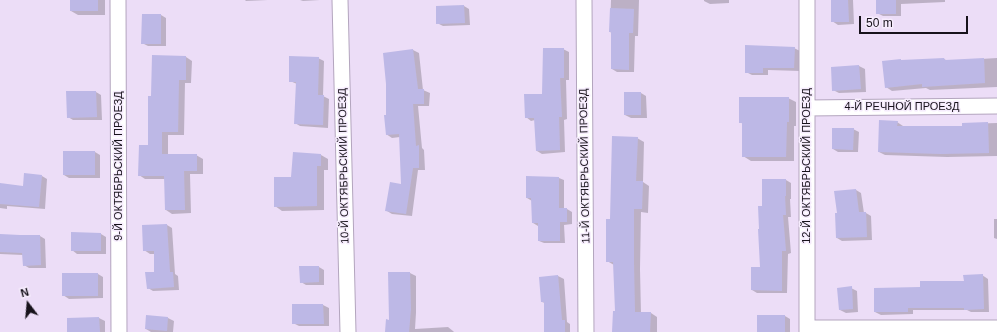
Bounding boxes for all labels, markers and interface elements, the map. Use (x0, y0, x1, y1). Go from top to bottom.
scale bar (861, 8, 970, 34)
text: 50 m (866, 16, 893, 30)
street label: 10-Й ОКТЯБРЬСКИЙ ПРОЕЗД (336, 88, 352, 244)
street label: 11-Й ОКТЯБРЬСКИЙ ПРОЕЗД (577, 88, 593, 244)
street label: 12-Й ОКТЯБРЬСКИЙ ПРОЕЗД (800, 88, 814, 244)
street label: 9-Й ОКТЯБРЬСКИЙ ПРОЕЗД (112, 91, 126, 241)
street label: 4-Й РЕЧНОЙ ПРОЕЗД (845, 100, 959, 114)
north arrow (8, 284, 48, 324)
text: N (19, 286, 30, 299)

